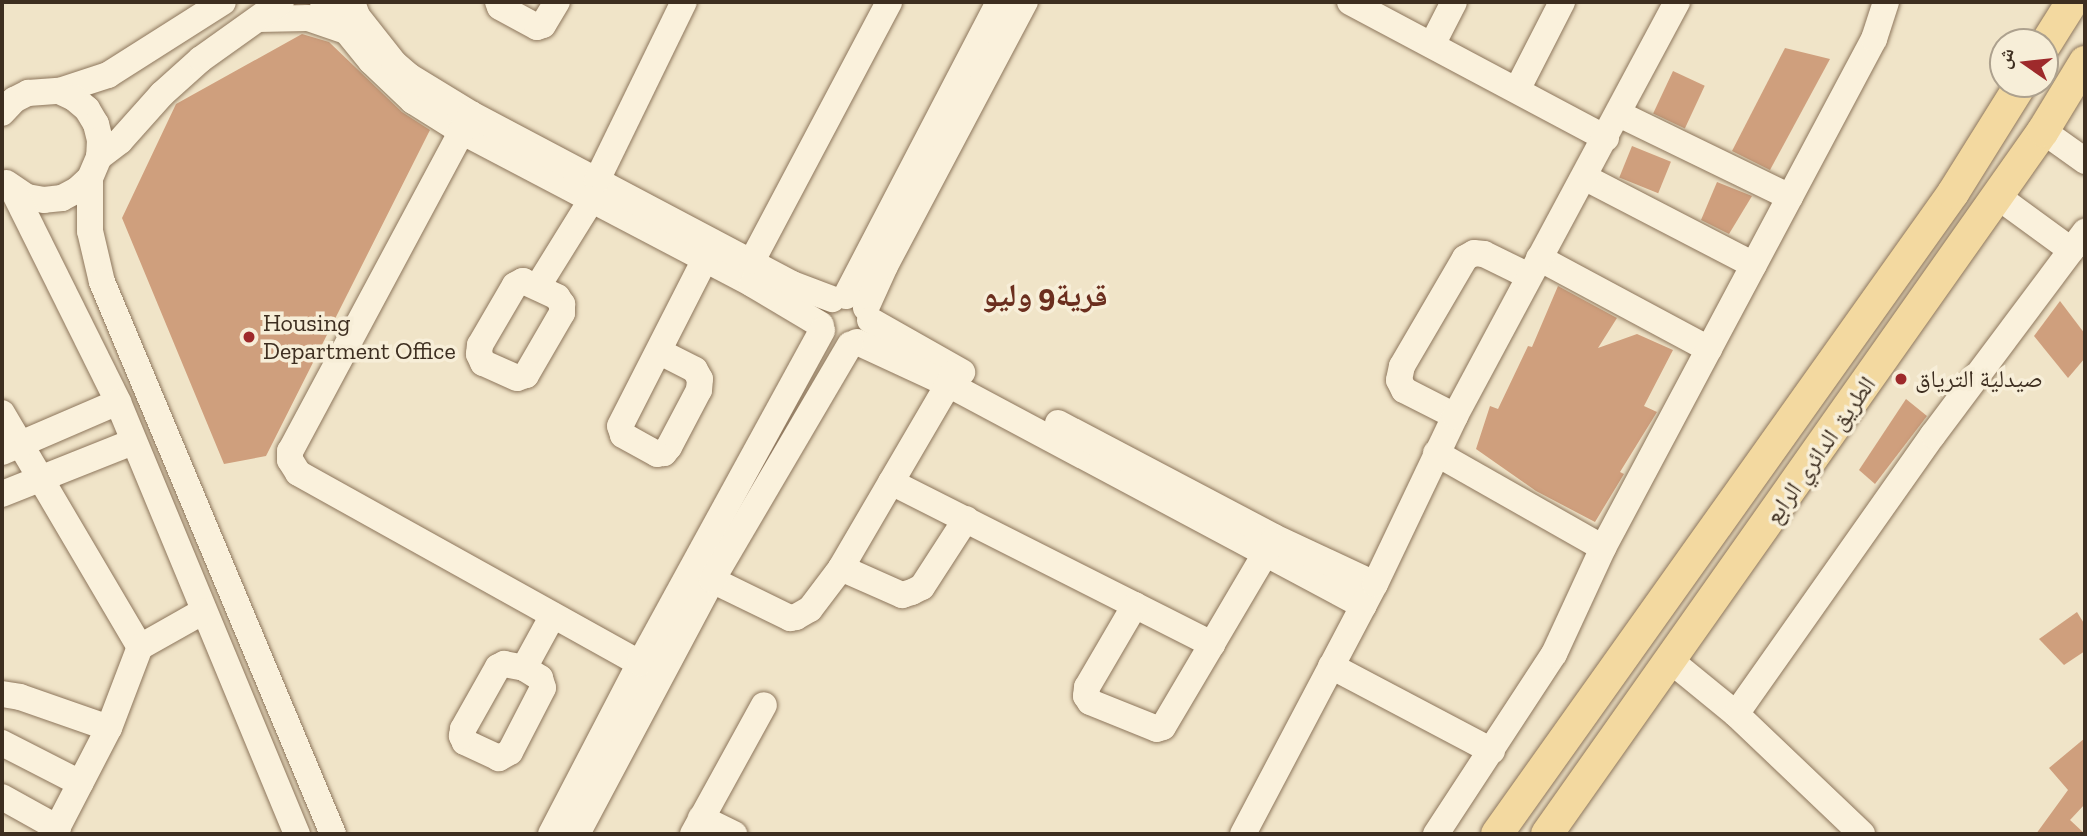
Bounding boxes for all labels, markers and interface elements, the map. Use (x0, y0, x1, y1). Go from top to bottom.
north arrow (1989, 28, 2059, 98)
text: ش (1991, 46, 2019, 71)
district label: قرية9 وليو (982, 276, 1108, 314)
place label: Housing Department Office (263, 309, 456, 365)
marker: Housing Department Office (241, 329, 257, 345)
place label: صيدلية الترياق (1915, 365, 2043, 393)
street label: الطريق الدائري الرابع (1758, 371, 1882, 529)
marker: صيدلية الترياق (1893, 371, 1909, 387)

